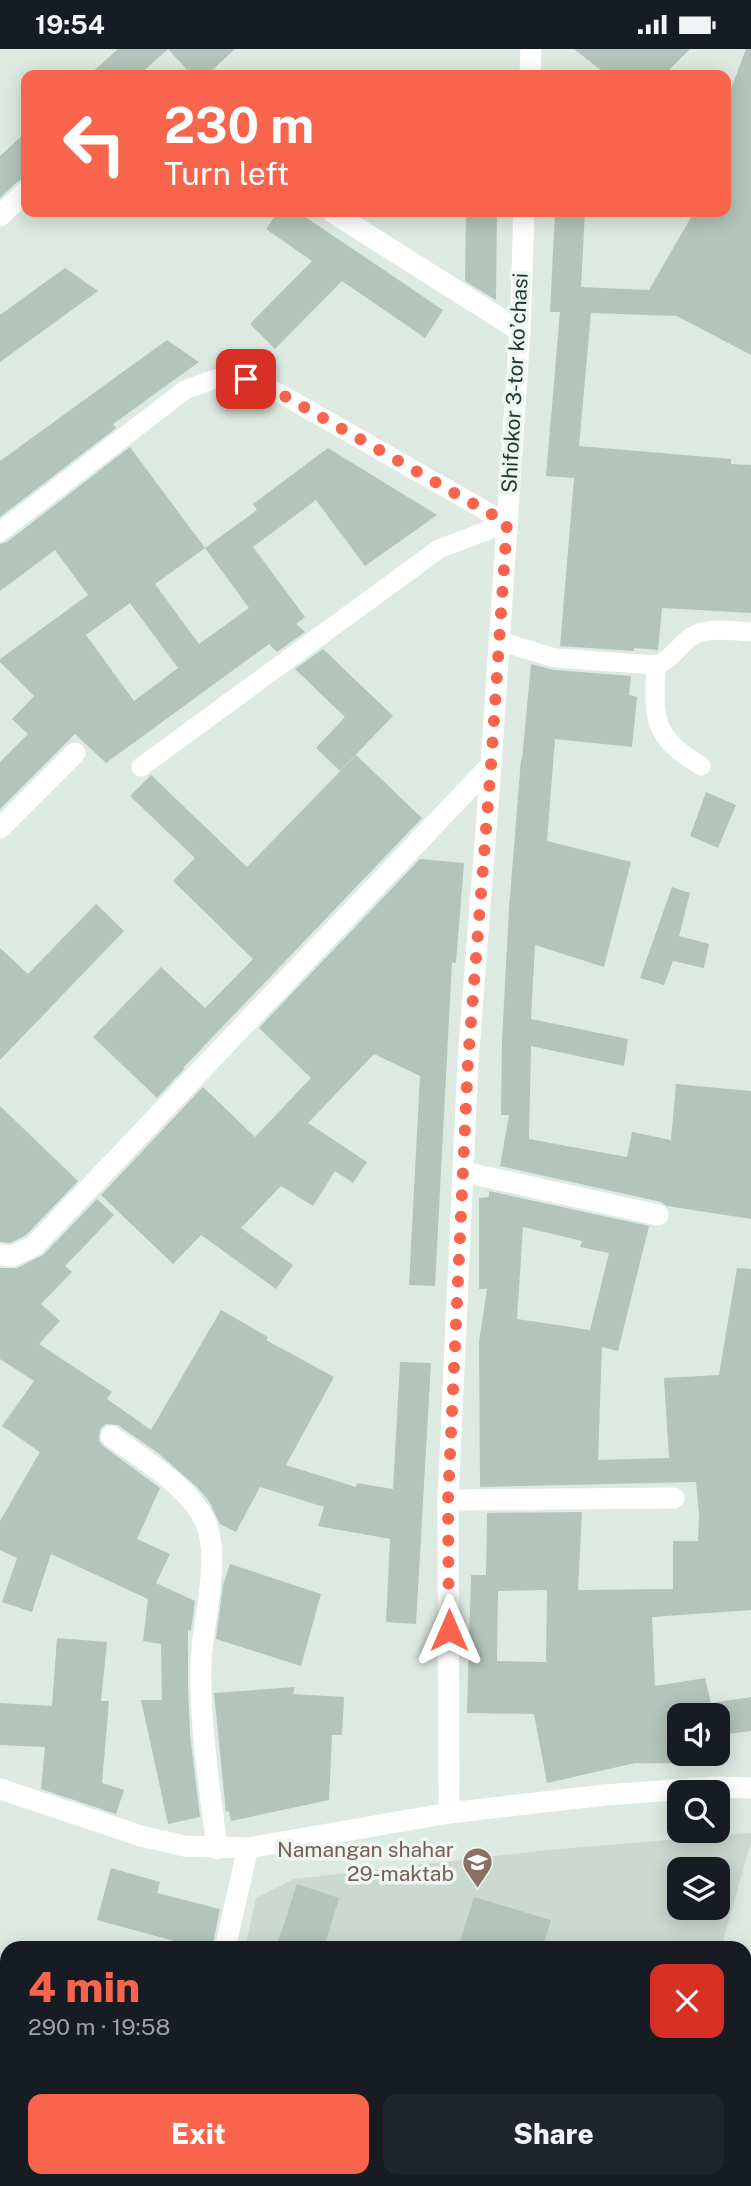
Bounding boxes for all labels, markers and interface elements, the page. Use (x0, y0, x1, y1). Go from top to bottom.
text: 19:54 (35, 9, 105, 40)
text: 230 m (164, 96, 314, 154)
icon: left (49, 98, 140, 189)
text: Turn left (164, 155, 289, 192)
street label: Shifokor 3-tor koʼchasi (496, 272, 533, 494)
pin (216, 349, 276, 409)
icon: arrive (227, 360, 265, 398)
position arrow (412, 1593, 486, 1667)
map controls (667, 1703, 730, 1920)
button: sound (667, 1703, 730, 1766)
button: search (667, 1780, 730, 1843)
place label: Namangan shahar 29-maktab (277, 1837, 454, 1886)
school or university icon: Namangan shahar 29-maktab (460, 1845, 494, 1889)
button: layers (667, 1857, 730, 1920)
text: 4 min (28, 1962, 140, 2011)
button: close (650, 1964, 724, 2038)
text: 290 m · 19:58 (28, 2013, 170, 2040)
button: Exit (28, 2094, 369, 2174)
button: Share (383, 2094, 724, 2174)

